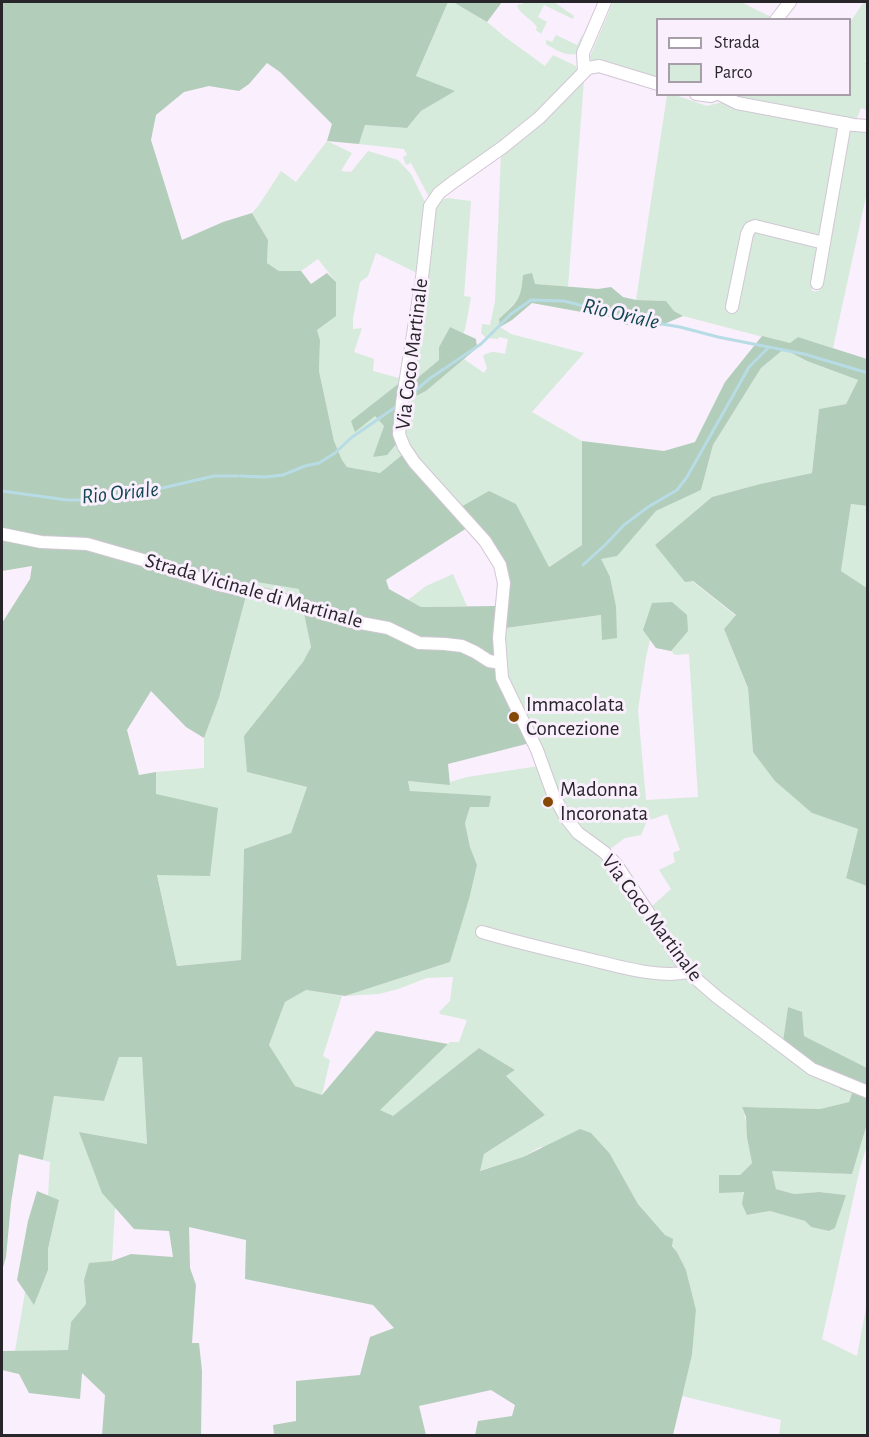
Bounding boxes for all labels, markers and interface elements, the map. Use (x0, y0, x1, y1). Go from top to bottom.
legend (656, 18, 851, 96)
text: Strada (714, 34, 760, 52)
text: Parco (714, 64, 753, 82)
street label: Via Coco Martinale (390, 277, 434, 431)
water label: Rio Oriale (580, 292, 662, 336)
water label: Rio Oriale (80, 476, 160, 510)
street label: Strada Vicinale di Martinale (142, 548, 366, 634)
place label: Immacolata Concezione (526, 692, 624, 742)
marker: Immacolata Concezione (507, 710, 521, 724)
place label: Madonna Incoronata (560, 777, 648, 827)
marker: Madonna Incoronata (541, 795, 555, 809)
street label: Via Coco Martinale (596, 849, 708, 987)

